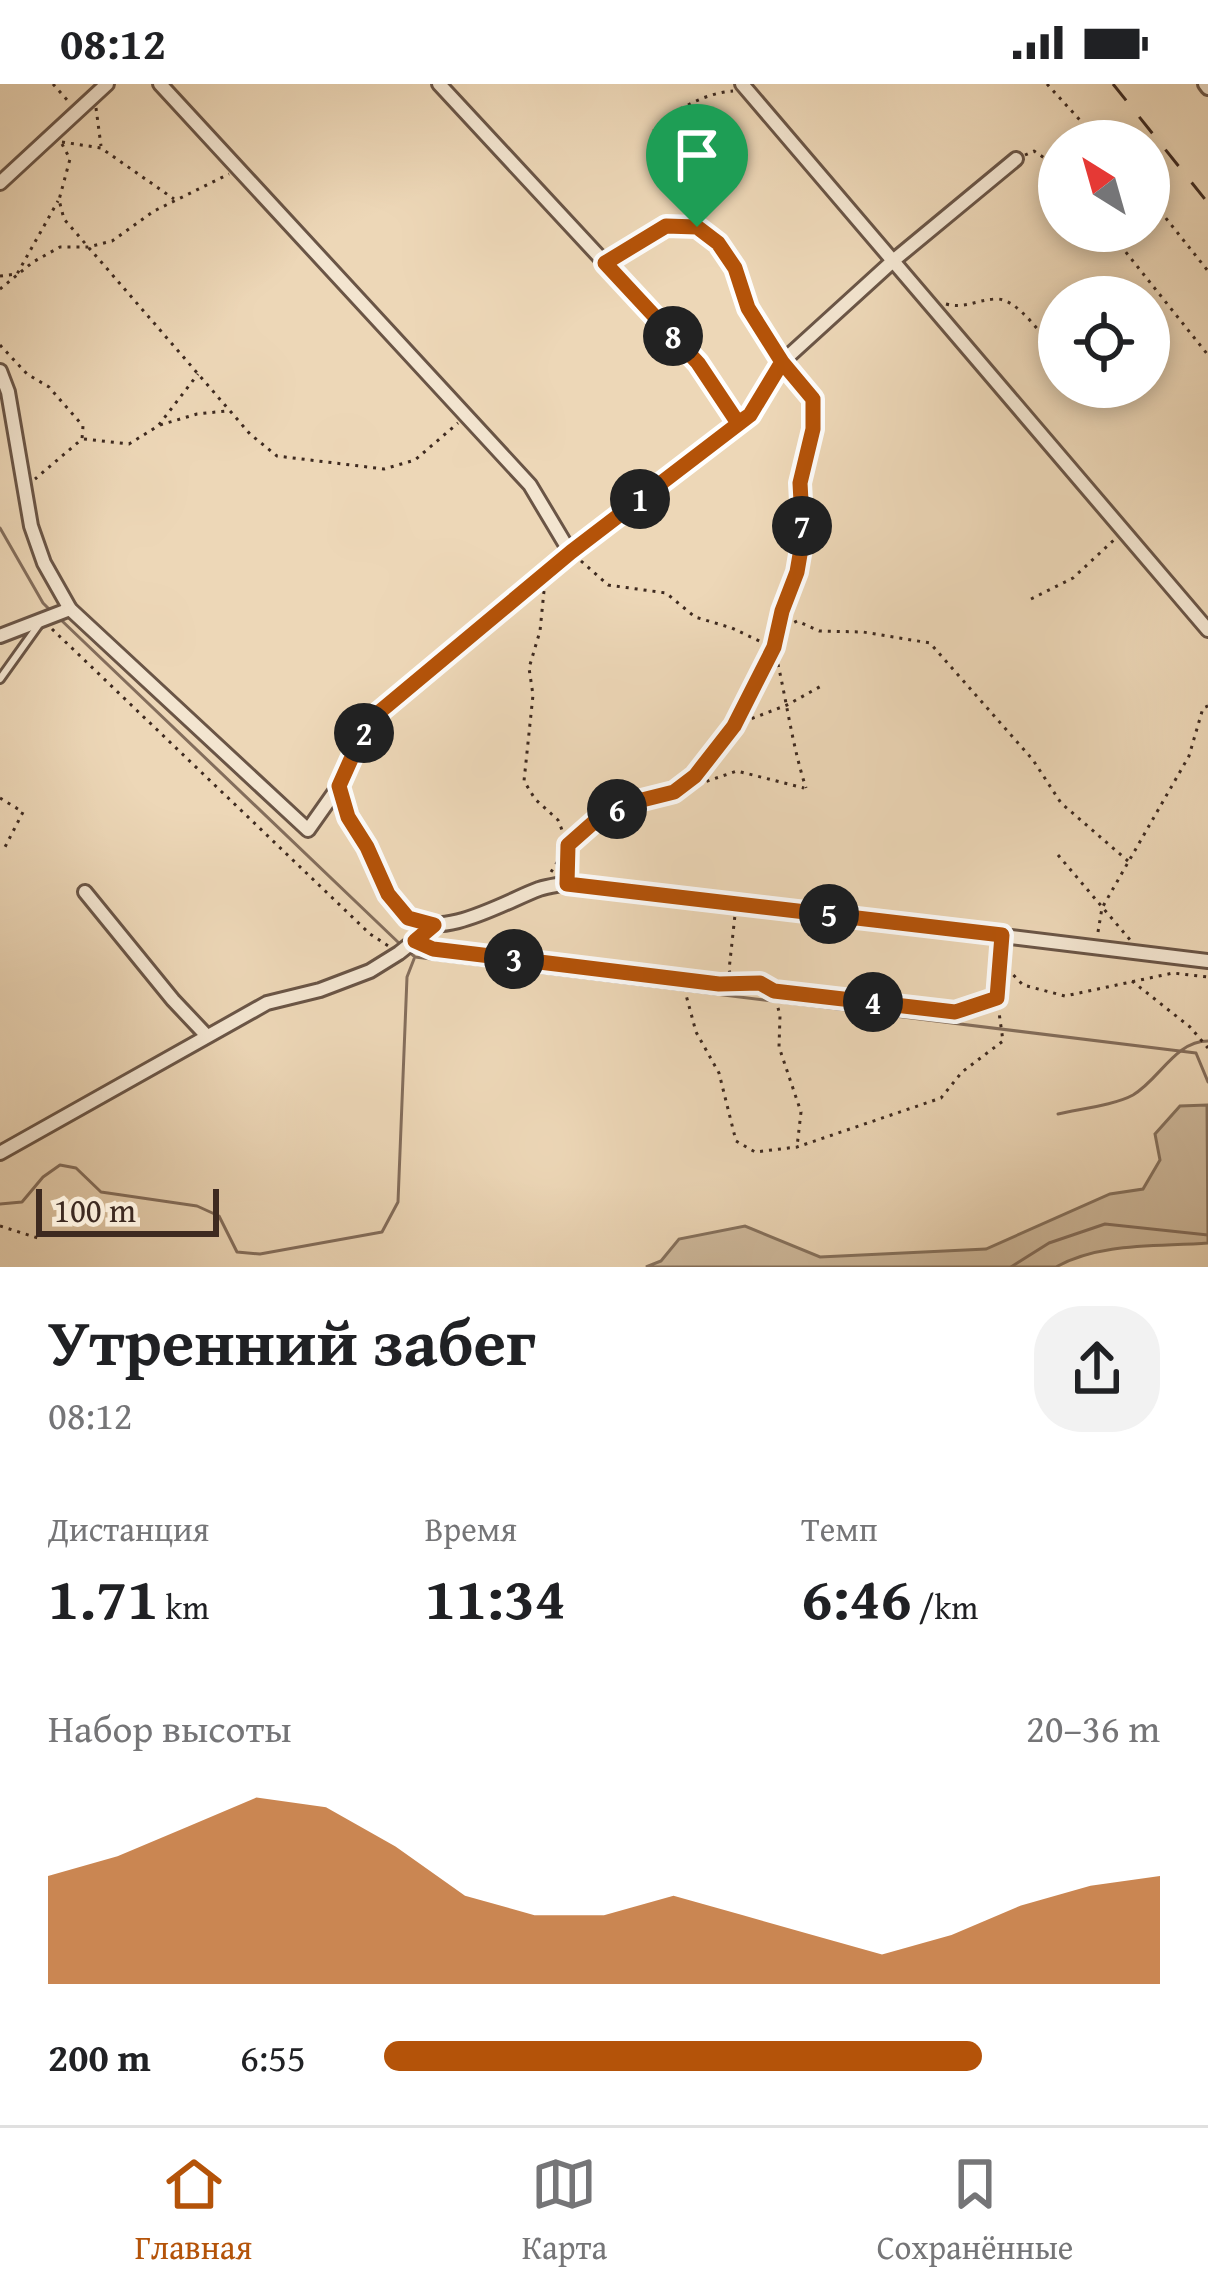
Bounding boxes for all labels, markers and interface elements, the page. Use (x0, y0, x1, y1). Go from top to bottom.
text: 08:12 (60, 10, 166, 75)
pin (646, 104, 748, 227)
north arrow (1038, 120, 1170, 252)
map controls (1038, 120, 1170, 408)
icon: arrive (664, 122, 730, 188)
button: locate (1038, 276, 1170, 408)
pin: 8 (643, 306, 703, 366)
text: 8 (664, 312, 682, 360)
pin: 1 (610, 469, 670, 529)
text: 1 (631, 475, 649, 523)
pin: 7 (772, 496, 832, 556)
text: 7 (793, 502, 811, 550)
pin: 2 (334, 703, 394, 763)
text: 2 (355, 709, 373, 757)
pin: 6 (587, 779, 647, 839)
text: 6 (608, 785, 626, 833)
pin: 5 (799, 884, 859, 944)
text: 5 (820, 890, 838, 938)
pin: 3 (484, 929, 544, 989)
text: 3 (505, 935, 523, 983)
pin: 4 (843, 972, 903, 1032)
text: 4 (864, 978, 882, 1026)
scale bar (36, 1183, 219, 1236)
text: 100 m (54, 1186, 136, 1234)
text: Утренний забег (48, 1292, 536, 1389)
button: share (1034, 1306, 1160, 1432)
text: 08:12 (48, 1386, 133, 1443)
text: Дистанция (48, 1505, 209, 1553)
text: Время (425, 1505, 517, 1553)
text: Темп (801, 1505, 878, 1553)
text: 1.71 (48, 1553, 158, 1641)
text: 11:34 (425, 1553, 566, 1641)
text: 6:46 (801, 1553, 912, 1641)
text: km (158, 1583, 209, 1631)
text: /km (912, 1583, 978, 1631)
text: Набор высоты (48, 1699, 292, 1756)
text: 20–36 m (1026, 1699, 1160, 1756)
text: 200 m (48, 2028, 151, 2085)
text: 6:55 (240, 2028, 306, 2085)
tab: Главная (135, 2151, 252, 2271)
tab: Карта (522, 2151, 607, 2271)
tab: Сохранённые (877, 2151, 1073, 2271)

